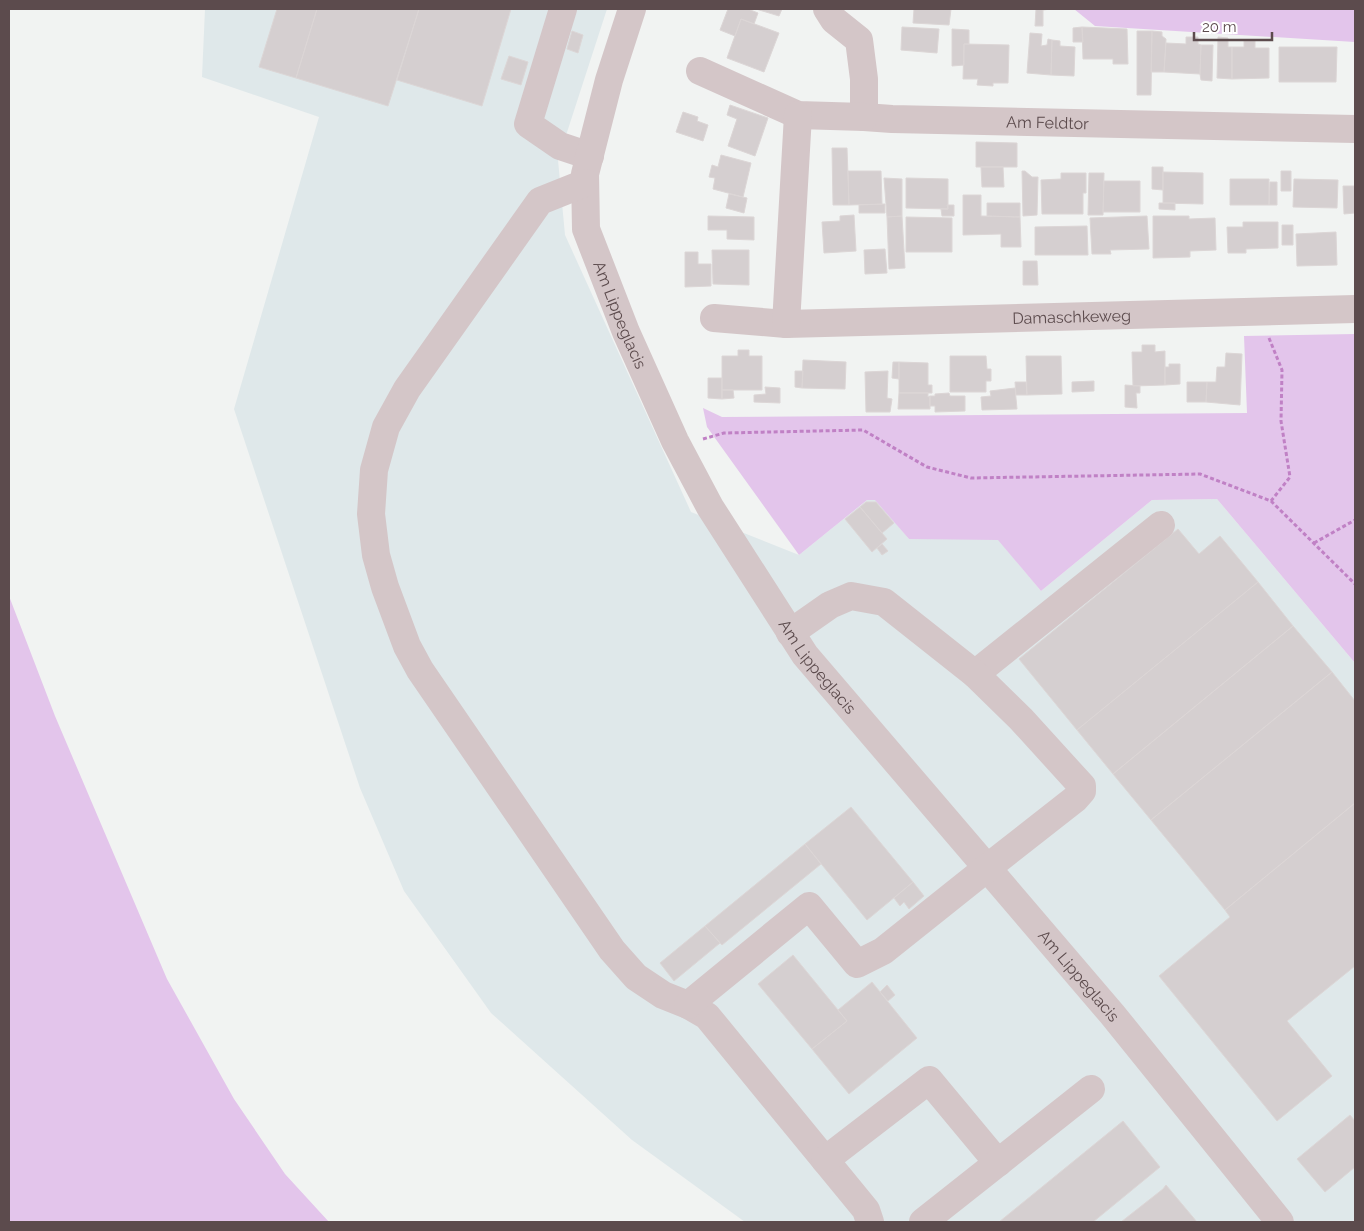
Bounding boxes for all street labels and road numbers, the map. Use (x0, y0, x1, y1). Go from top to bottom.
street label: Am Feldtor (1006, 112, 1089, 133)
street label: Am Lippeglacis (590, 258, 651, 372)
street label: Damaschkeweg (1012, 305, 1131, 328)
street label: Am Lippeglacis (775, 616, 861, 718)
street label: Am Lippeglacis (1035, 926, 1124, 1025)

